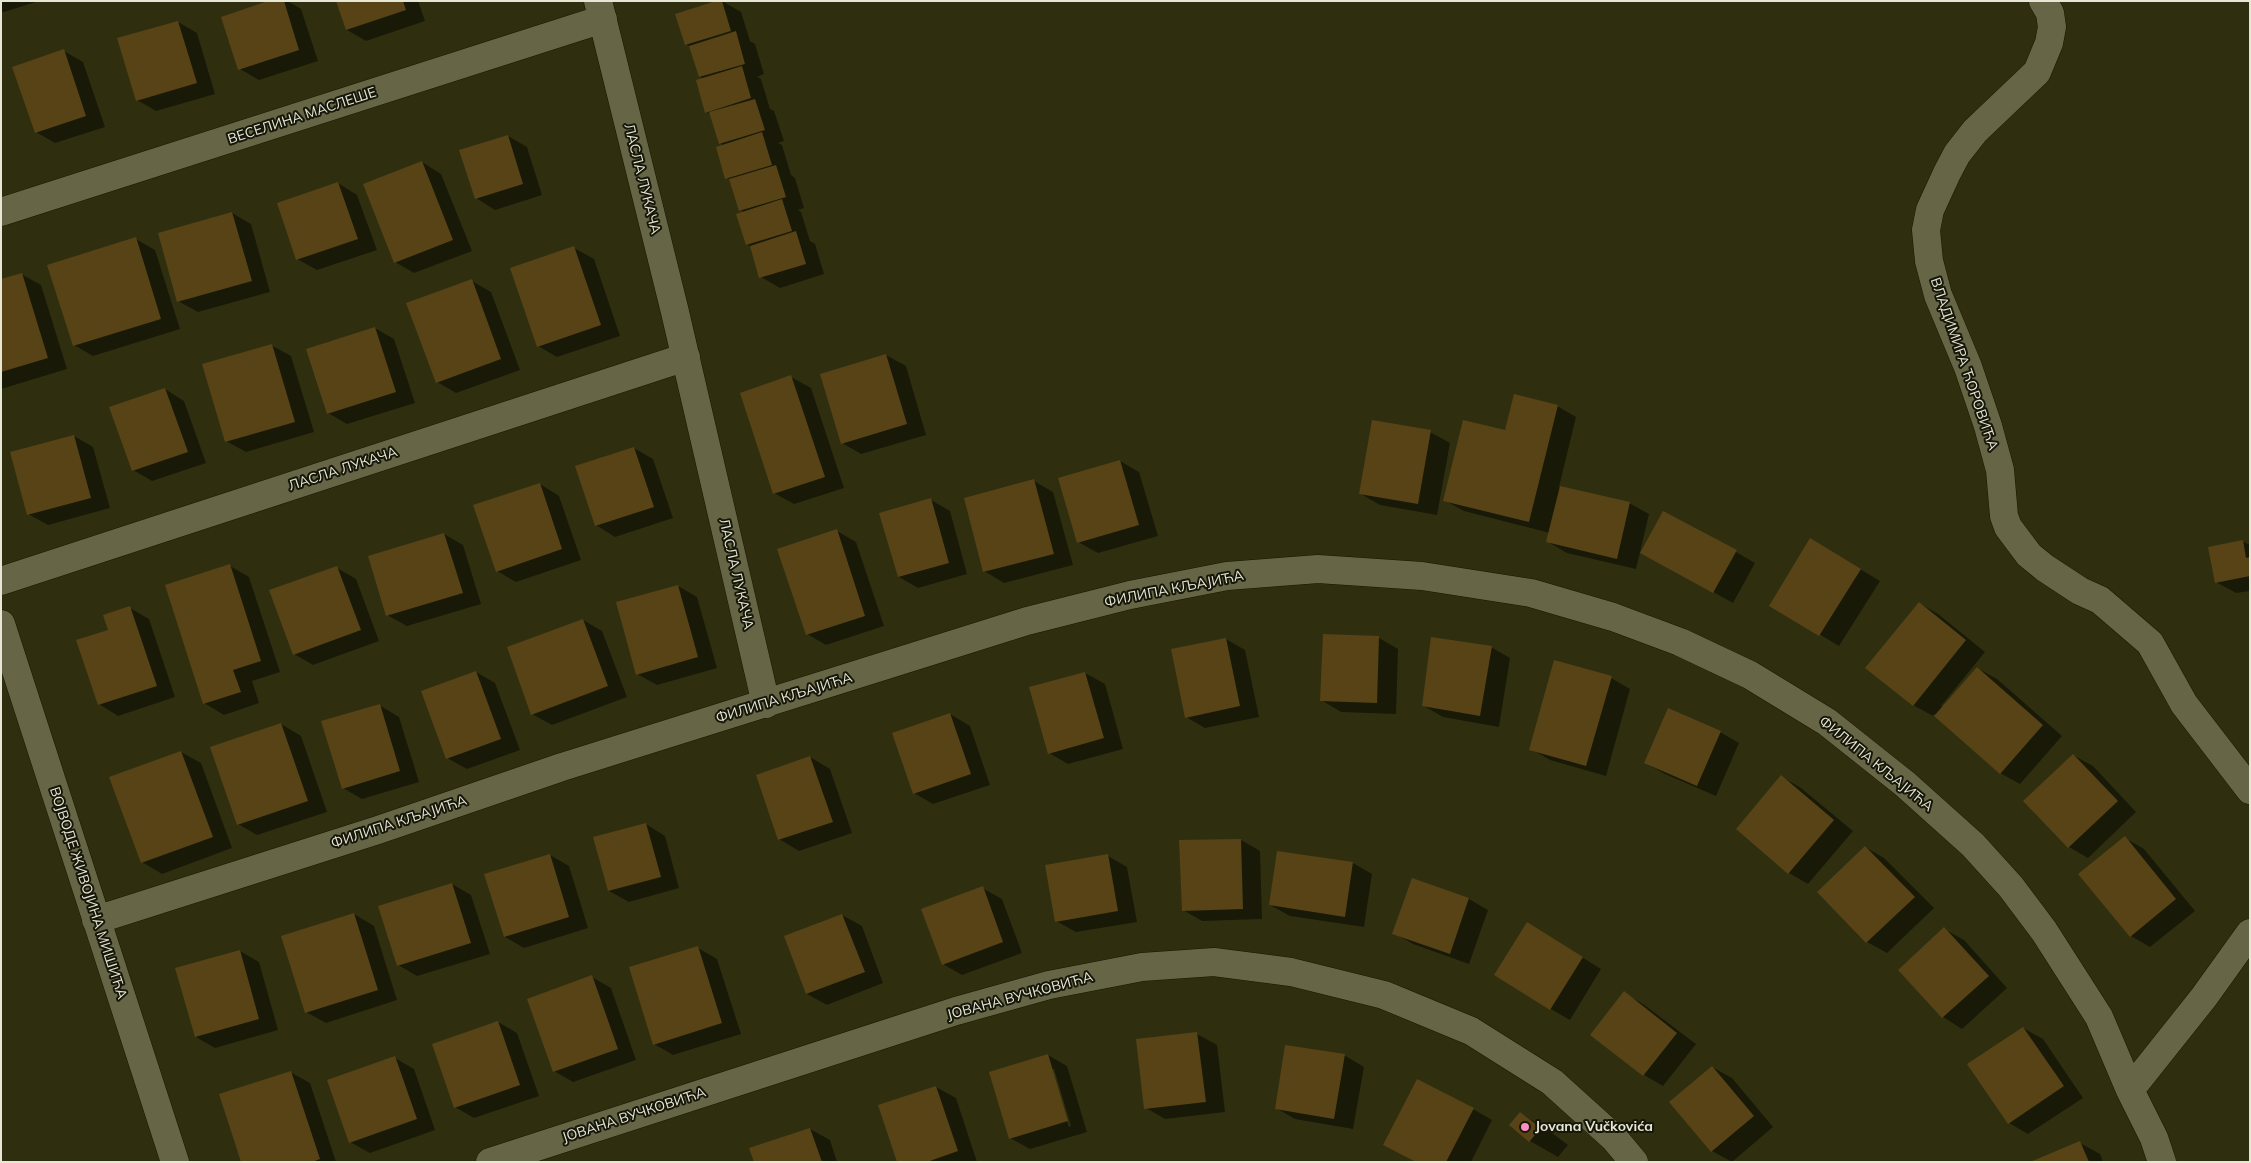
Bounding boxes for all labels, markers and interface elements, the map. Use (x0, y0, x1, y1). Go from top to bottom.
street label: ВЕСЕЛИНА МАСЛЕШЕ (226, 84, 378, 148)
street label: ЛАСЛА ЛУКАЧА (620, 122, 664, 236)
street label: ВЛАДИМИРА ЋОРОВИЋА (1927, 275, 2001, 453)
street label: ЛАСЛА ЛУКАЧА (286, 443, 400, 495)
street label: ЛАСЛА ЛУКАЧА (715, 517, 757, 631)
street label: ФИЛИПА КЉАЈИЋА (1103, 567, 1245, 611)
street label: ФИЛИПА КЉАЈИЋА (714, 669, 854, 727)
street label: ФИЛИПА КЉАЈИЋА (1816, 713, 1936, 815)
street label: ВОЈВОДЕ ЖИВОЈИНА МИШИЋА (46, 785, 130, 1001)
street label: ФИЛИПА КЉАЈИЋА (329, 792, 469, 852)
street label: ЈОВАНА ВУЧКОВИЋА (945, 968, 1095, 1024)
street label: ЈОВАНА ВУЧКОВИЋА (560, 1084, 708, 1146)
place label: Jovana Vučkovića (1535, 1119, 1653, 1135)
marker: Jovana Vučkovića (1519, 1121, 1531, 1133)

